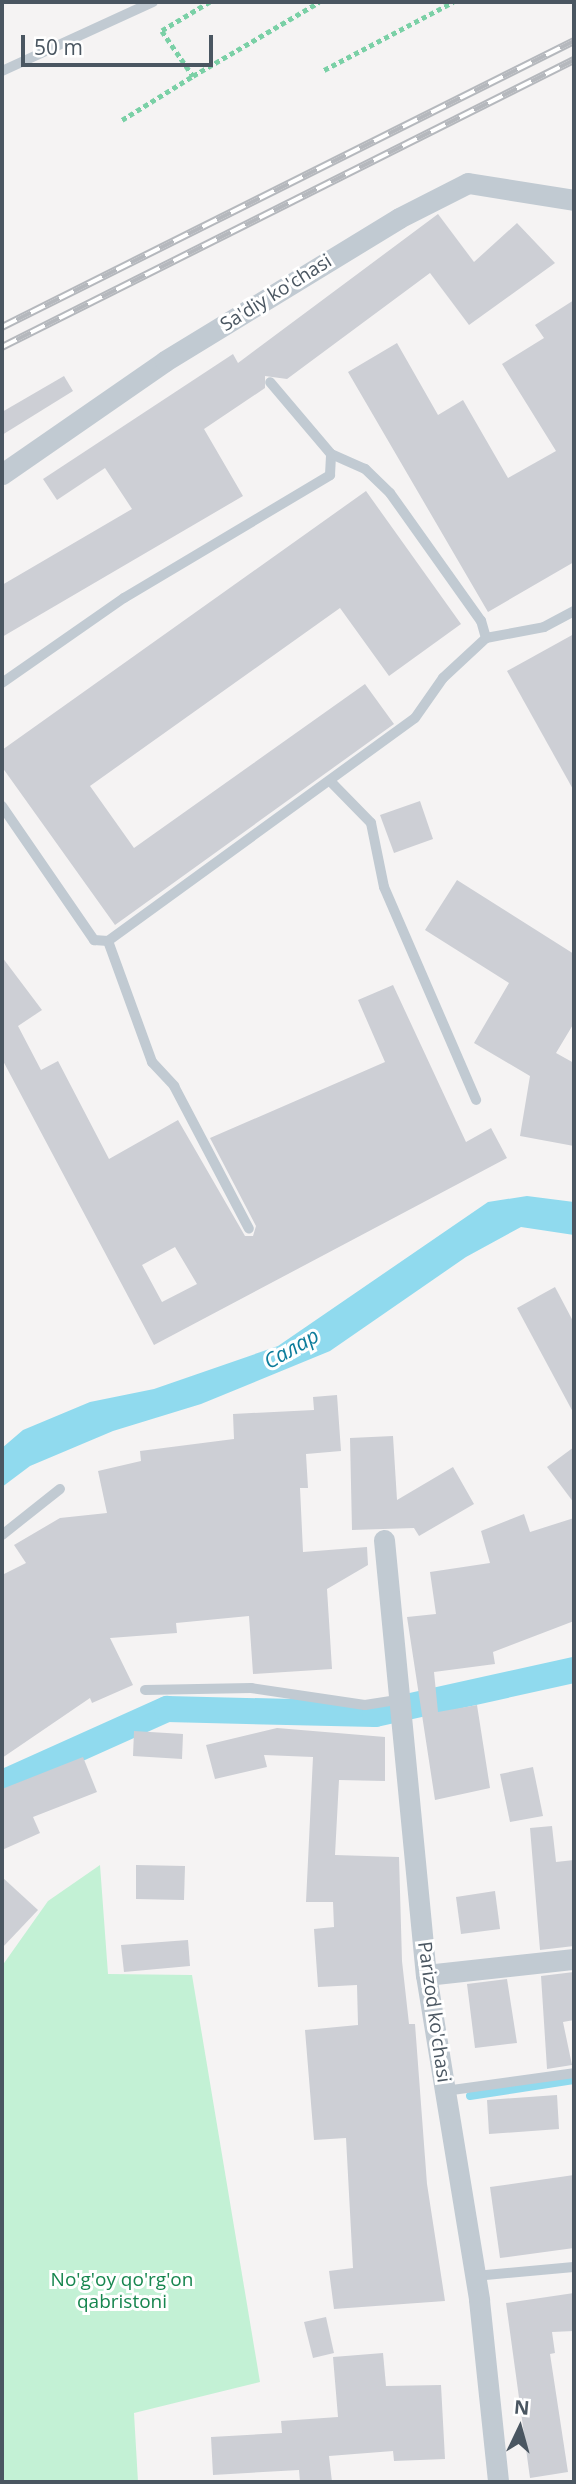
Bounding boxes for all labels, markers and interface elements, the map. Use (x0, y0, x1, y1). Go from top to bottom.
scale bar (24, 21, 217, 65)
text: 50 m (34, 33, 83, 61)
street label: Sa'diy ko'chasi (216, 250, 336, 336)
water label: Салар (259, 1322, 323, 1374)
street label: Parizod ko'chasi (413, 1940, 455, 2084)
park label: No'g'oy qo'rg'on qabristoni (51, 2269, 193, 2313)
north arrow (485, 2393, 555, 2463)
text: N (513, 2393, 531, 2421)

